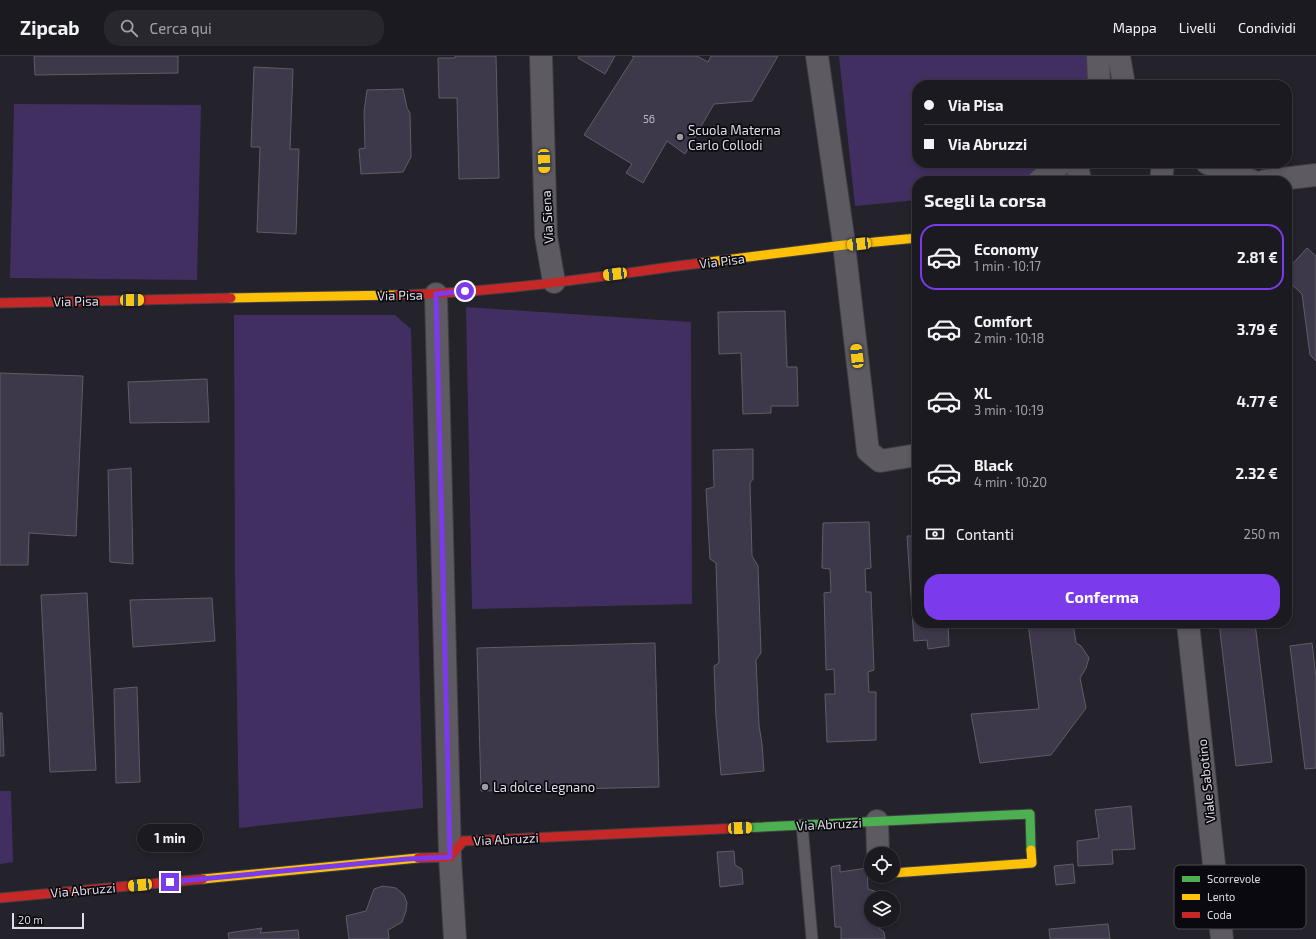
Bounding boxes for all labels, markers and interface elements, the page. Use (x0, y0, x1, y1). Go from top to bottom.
search box (104, 10, 384, 46)
text: Zipcab (20, 16, 80, 39)
icon: search (118, 17, 140, 39)
text: Cerca qui (150, 19, 212, 37)
text: Mappa (1113, 19, 1157, 36)
text: Livelli (1179, 19, 1216, 36)
text: Condividi (1238, 19, 1296, 36)
text: Via Pisa (948, 96, 1003, 114)
house number: 56 (643, 112, 655, 125)
place label: Scuola Materna Carlo Collodi (688, 122, 781, 153)
marker: Scuola Materna Carlo Collodi (675, 132, 685, 142)
text: Via Abruzzi (948, 135, 1027, 153)
car (538, 149, 550, 173)
text: Scegli la corsa (924, 189, 1046, 211)
street label: Via Siena (538, 190, 556, 244)
car (846, 237, 872, 251)
icon: car (926, 239, 962, 275)
text: Economy (974, 240, 1039, 258)
text: 2.81 € (1237, 248, 1278, 266)
street label: Via Pisa (698, 250, 746, 272)
text: 1 min · 10:17 (974, 258, 1041, 274)
car (602, 267, 628, 281)
route start (456, 282, 474, 300)
street label: Via Pisa (377, 287, 423, 303)
street label: Via Pisa (53, 293, 99, 309)
car (120, 294, 144, 306)
icon: car (926, 311, 962, 347)
text: Comfort (974, 312, 1032, 330)
text: 3.79 € (1237, 320, 1278, 338)
text: 2 min · 10:18 (974, 330, 1044, 346)
car (850, 343, 864, 369)
icon: car (926, 383, 962, 419)
text: XL (974, 384, 992, 402)
text: 4.77 € (1237, 392, 1278, 410)
text: 3 min · 10:19 (974, 402, 1044, 418)
icon: car (926, 455, 962, 491)
text: Black (974, 456, 1013, 474)
text: 2.32 € (1236, 464, 1278, 482)
text: 4 min · 10:20 (974, 474, 1047, 490)
icon: cash (924, 523, 946, 545)
text: Contanti (956, 525, 1014, 543)
text: 250 m (1244, 526, 1280, 542)
button: Conferma (924, 574, 1280, 620)
street label: Viale Sabotino (1194, 738, 1218, 824)
place label: La dolce Legnano (493, 779, 595, 795)
marker: La dolce Legnano (480, 782, 490, 792)
street label: Via Abruzzi (796, 814, 862, 834)
car (728, 821, 752, 835)
callout: 1 min (137, 824, 203, 852)
street label: Via Abruzzi (473, 829, 539, 849)
text: 1 min (154, 830, 186, 846)
map controls (864, 847, 900, 927)
button: locate (864, 847, 900, 883)
legend (1174, 865, 1306, 929)
text: Scorrevole (1207, 872, 1261, 885)
route end (161, 873, 179, 891)
car (128, 878, 152, 892)
street label: Via Abruzzi (50, 879, 116, 901)
text: Lento (1207, 890, 1235, 903)
button: layers (864, 891, 900, 927)
text: Coda (1207, 908, 1232, 921)
scale bar (12, 911, 84, 930)
text: 20 m (18, 913, 43, 926)

